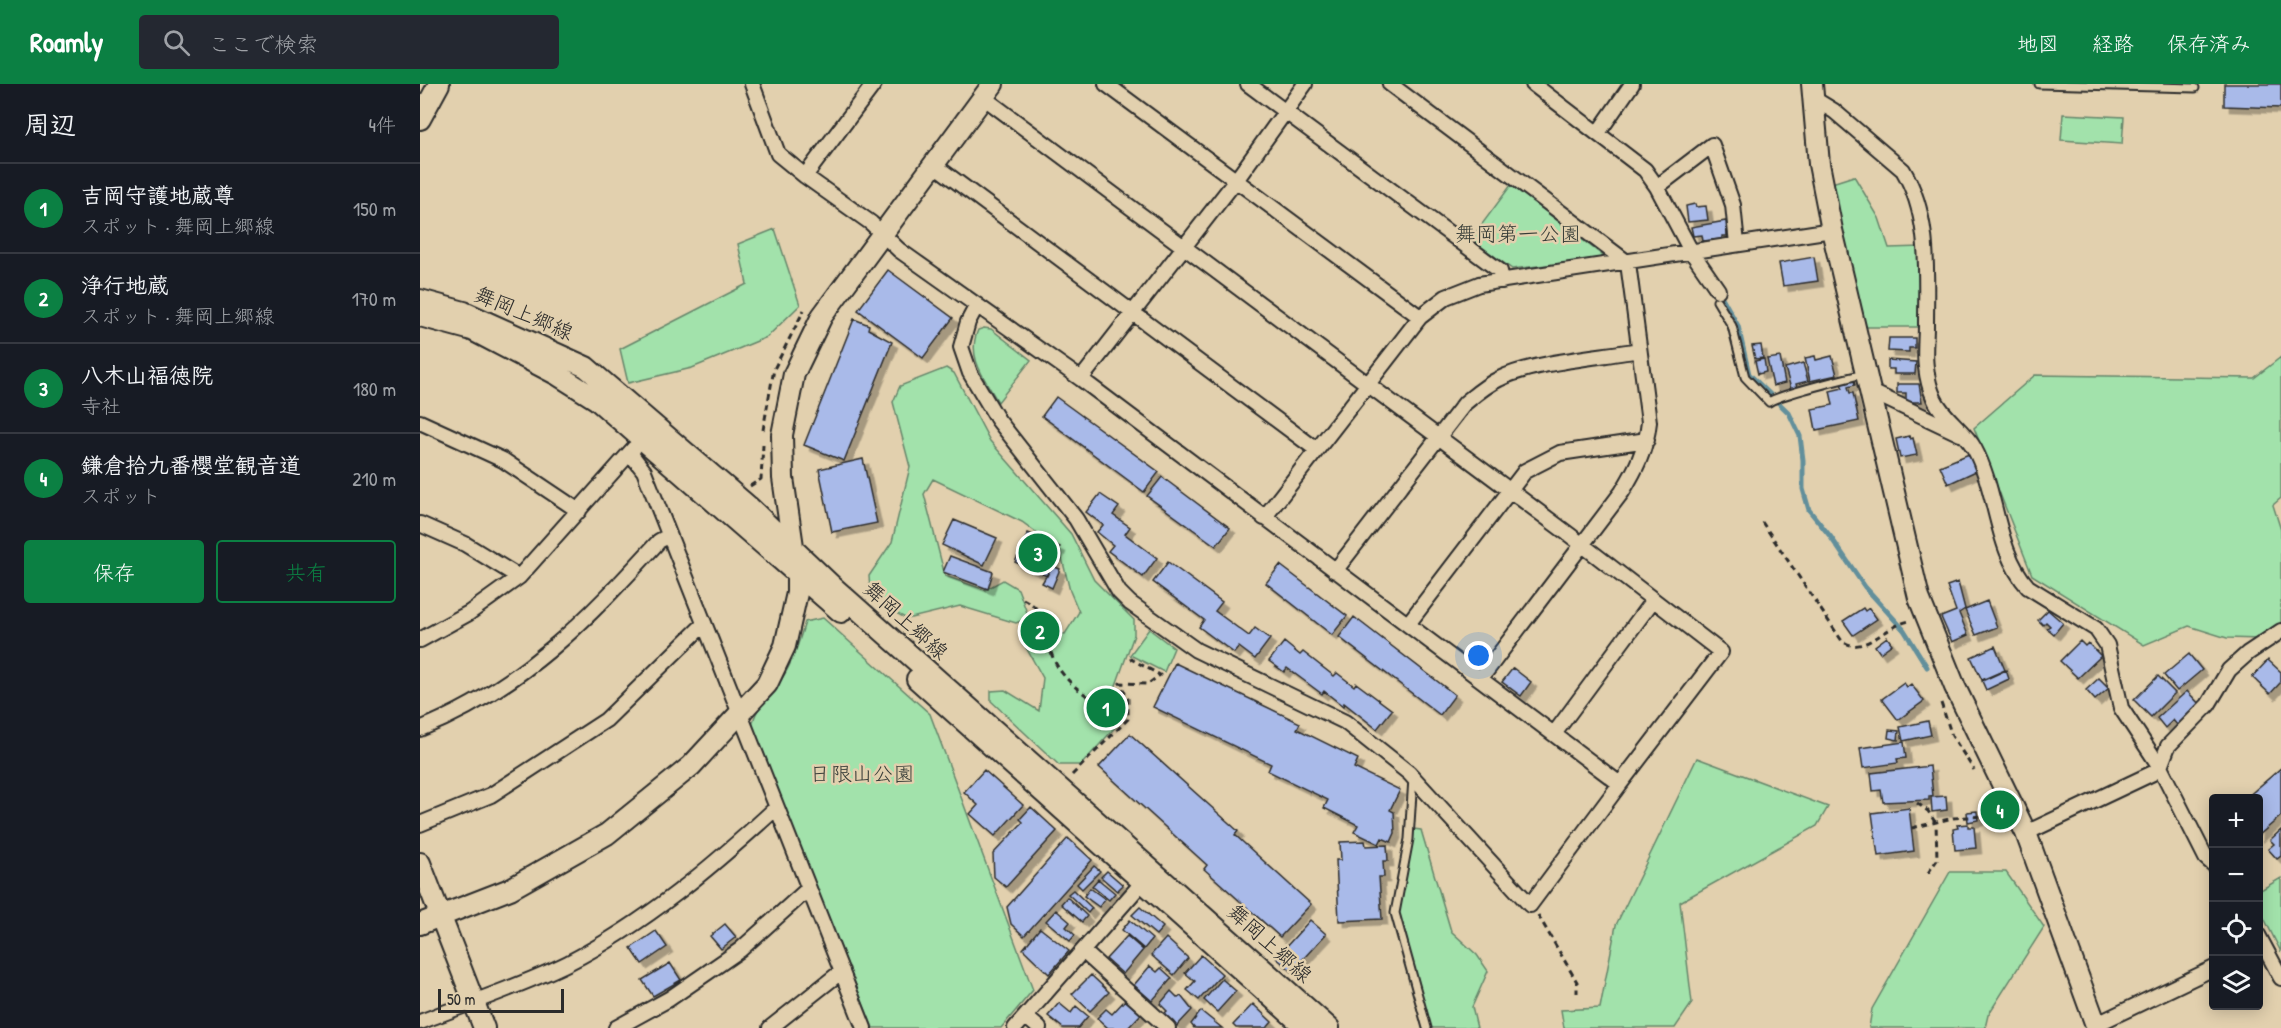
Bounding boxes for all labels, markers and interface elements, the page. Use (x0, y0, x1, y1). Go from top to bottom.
search box (139, 15, 559, 69)
text: Roamly (30, 23, 103, 61)
icon: search (160, 26, 193, 59)
text: ここで検索 (208, 29, 318, 59)
text: 地図 (2017, 29, 2059, 58)
text: 経路 (2092, 29, 2134, 58)
text: 保存済み (2167, 29, 2251, 58)
text: 周辺 (24, 107, 76, 142)
text: 4件 (369, 111, 396, 138)
text: 吉岡守護地蔵尊 (81, 180, 235, 210)
text: 1 (40, 195, 47, 222)
text: 150 m (353, 195, 396, 222)
text: スポット · 舞岡上郷線 (81, 212, 274, 239)
park label: 舞岡第一公園 (1455, 219, 1581, 248)
text: 浄行地蔵 (81, 270, 169, 300)
street label: 舞岡上郷線 (470, 279, 578, 347)
text: 2 (39, 285, 48, 312)
text: 170 m (352, 285, 396, 312)
text: スポット · 舞岡上郷線 (81, 302, 274, 329)
text: 八木山福徳院 (81, 360, 213, 390)
text: 3 (39, 375, 48, 402)
text: 180 m (353, 375, 396, 402)
text: 寺社 (81, 392, 121, 419)
text: 鎌倉拾九番櫻堂観音道 (81, 450, 301, 480)
text: 4 (40, 465, 47, 492)
text: 210 m (352, 465, 396, 492)
text: スポット (81, 482, 161, 509)
pin: 3 (1018, 530, 1058, 576)
button: 保存 (24, 540, 204, 603)
button: 共有 (216, 540, 396, 603)
street label: 舞岡上郷線 (857, 574, 955, 666)
pin: 2 (1020, 608, 1060, 654)
your location (1464, 641, 1493, 670)
pin: 1 (1086, 686, 1126, 730)
park label: 日限山公園 (810, 759, 915, 788)
pin: 4 (1980, 788, 2020, 832)
map controls (2209, 794, 2263, 1010)
button: + (2209, 794, 2263, 848)
button: − (2209, 848, 2263, 902)
street label: 舞岡上郷線 (1221, 897, 1319, 989)
button: locate (2209, 902, 2263, 956)
button: layers (2209, 956, 2263, 1010)
scale bar (438, 986, 564, 1014)
text: 50 m (447, 988, 476, 1010)

